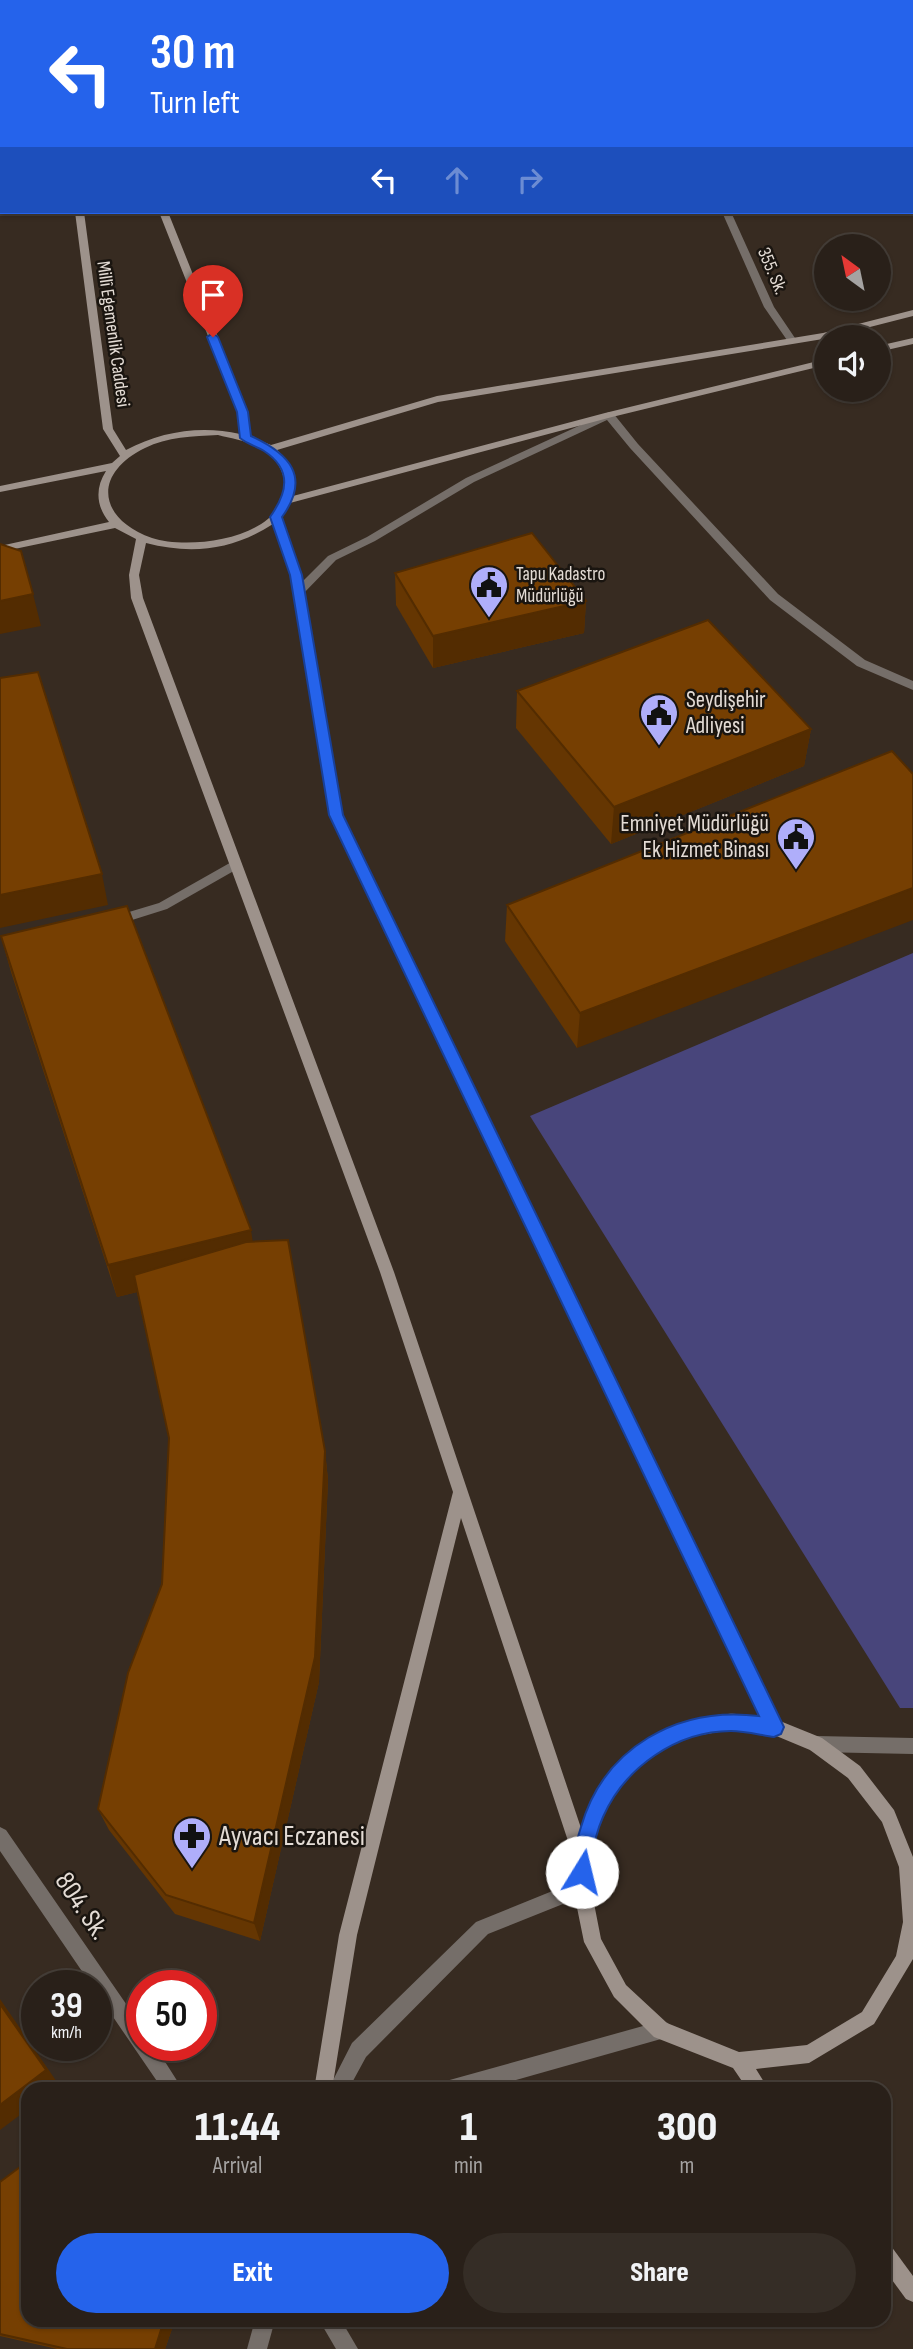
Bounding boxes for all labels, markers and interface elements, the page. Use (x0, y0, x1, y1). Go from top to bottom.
text: 30 m (150, 24, 235, 83)
icon: left (35, 28, 126, 119)
text: Turn left (150, 84, 240, 123)
icon: left (365, 161, 403, 199)
icon: ahead (438, 161, 476, 199)
icon: right (511, 161, 549, 199)
north arrow (814, 234, 891, 312)
map controls (814, 234, 891, 402)
street label: 355. Sk. (752, 244, 792, 298)
street label: Millî Egemenlik Caddesi (91, 260, 135, 408)
pin (183, 265, 243, 337)
icon: arrive (194, 276, 232, 314)
button: sound (814, 325, 891, 402)
place label: Tapu Kadastro Müdürlüğü (516, 563, 605, 608)
public building icon: Tapu Kadastro Müdürlüğü (468, 564, 510, 619)
place label: Seydişehir Adliyesi (685, 686, 766, 740)
public building icon: Seydişehir Adliyesi (638, 692, 680, 747)
place label: Emniyet Müdürlüğü Ek Hizmet Binası (620, 810, 769, 864)
public building icon: Emniyet Müdürlüğü Ek Hizmet Binası (775, 816, 817, 871)
pharmacy icon: Ayvacı Eczanesi (171, 1815, 213, 1870)
place label: Ayvacı Eczanesi (218, 1820, 365, 1853)
position arrow (545, 1835, 619, 1909)
street label: 804. Sk. (48, 1866, 116, 1946)
speed limit sign: 50 (126, 1970, 217, 2061)
text: 39 (50, 1985, 83, 2028)
text: km/h (51, 2022, 82, 2043)
text: 11:44 (195, 2102, 280, 2153)
text: 1 (460, 2102, 477, 2153)
text: 300 (657, 2102, 717, 2153)
text: Arrival (213, 2152, 262, 2180)
text: min (454, 2152, 483, 2180)
text: m (680, 2152, 694, 2180)
button: Exit (56, 2233, 449, 2313)
button: Share (463, 2233, 856, 2313)

